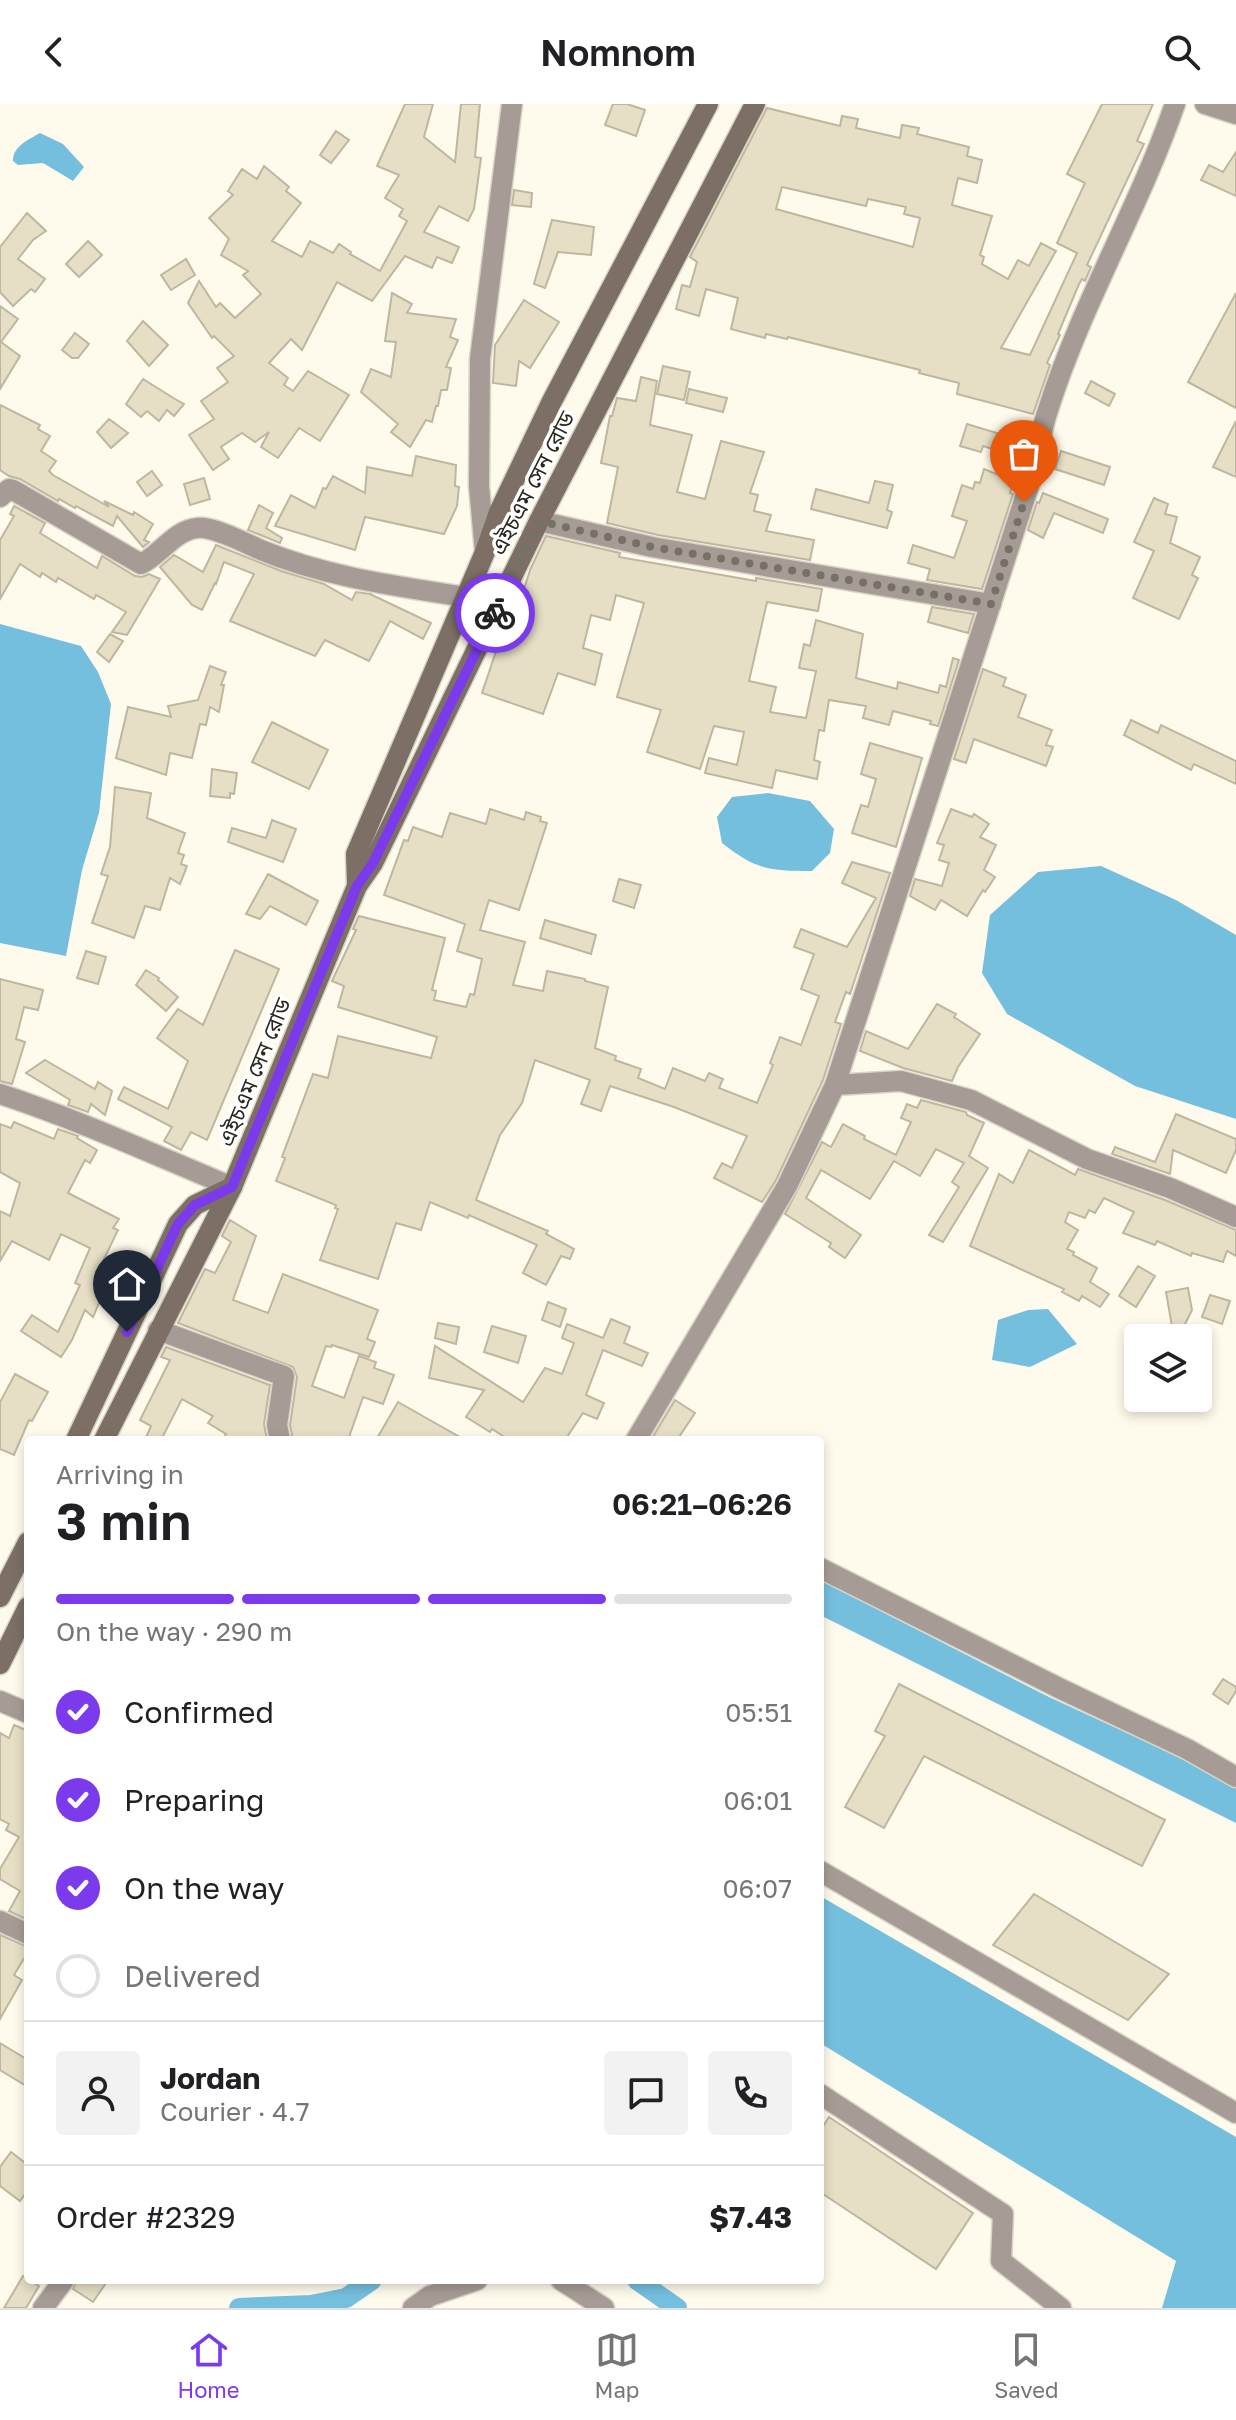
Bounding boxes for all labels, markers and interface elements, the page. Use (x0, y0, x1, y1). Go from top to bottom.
icon: back (32, 30, 76, 74)
icon: search (1160, 30, 1204, 74)
text: Nomnom (540, 31, 696, 74)
street label: এইচএম সেন রোড (484, 406, 580, 559)
pin (990, 420, 1058, 502)
icon: bag (1002, 432, 1046, 476)
courier (455, 573, 535, 653)
icon: bike (473, 591, 517, 635)
street label: এইচএম সেন রোড (212, 994, 296, 1150)
pin (93, 1250, 161, 1332)
icon: home (105, 1262, 149, 1306)
map controls (1124, 1324, 1212, 1412)
button: layers (1124, 1324, 1212, 1412)
text: Arriving in (56, 1459, 184, 1490)
text: 06:21–06:26 (612, 1486, 792, 1522)
text: 3 min (56, 1489, 191, 1551)
text: On the way · 290 m (56, 1616, 292, 1647)
icon: check (56, 1690, 100, 1734)
text: Confirmed (124, 1694, 274, 1730)
text: 05:51 (725, 1697, 792, 1728)
icon: check (56, 1778, 100, 1822)
text: Preparing (124, 1782, 265, 1818)
text: 06:01 (724, 1785, 792, 1816)
icon: check (56, 1866, 100, 1910)
text: On the way (124, 1870, 284, 1906)
text: 06:07 (722, 1873, 792, 1904)
text: Delivered (124, 1958, 261, 1994)
button: person (56, 2051, 140, 2135)
button: chat (604, 2051, 688, 2135)
button: phone (708, 2051, 792, 2135)
text: Jordan (160, 2060, 260, 2096)
text: Courier · 4.7 (160, 2096, 310, 2127)
text: Order #2329 (56, 2199, 236, 2235)
text: $7.43 (709, 2199, 792, 2235)
tab: Home (177, 2328, 240, 2403)
tab: Map (594, 2328, 639, 2403)
tab: Saved (994, 2328, 1059, 2403)

